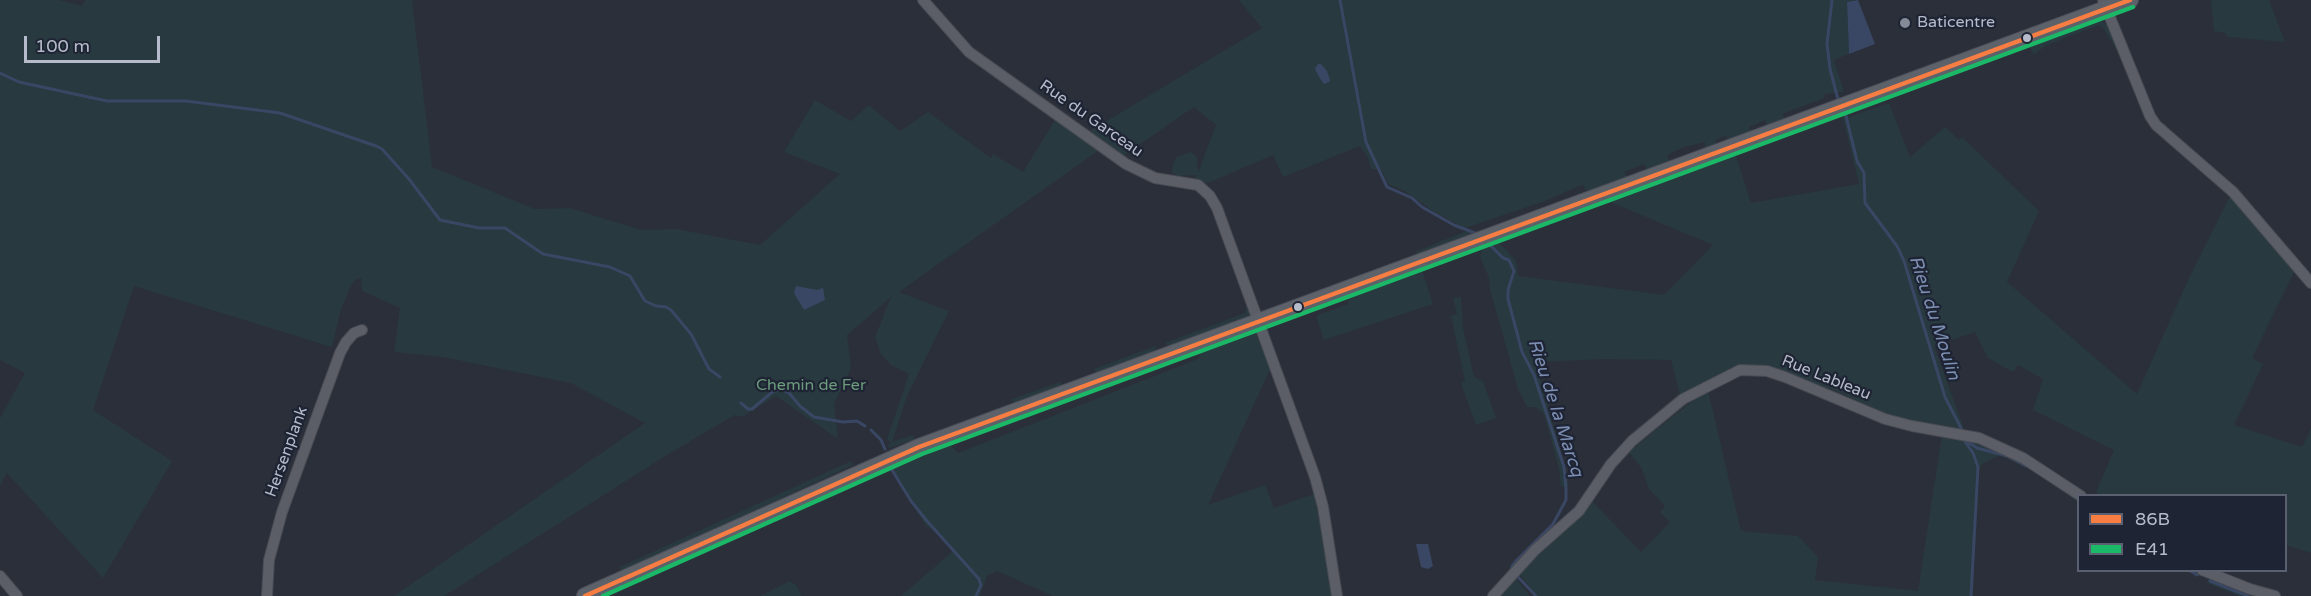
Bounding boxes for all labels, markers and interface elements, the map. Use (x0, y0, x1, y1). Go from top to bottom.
place label: Baticentre (1917, 13, 1995, 33)
marker: Baticentre (1898, 16, 1912, 30)
scale bar (27, 24, 164, 62)
unlabelled marker (2021, 32, 2033, 44)
text: 100 m (35, 35, 90, 57)
street label: Rue du Garceau (1036, 76, 1146, 162)
water label: Rieu du Moulin (1904, 253, 1964, 383)
unlabelled marker (1292, 301, 1304, 313)
water label: Rieu de la Marcq (1523, 336, 1587, 480)
street label: Rue Lableau (1779, 351, 1873, 405)
park label: Chemin de Fer (756, 376, 866, 396)
street label: Hersenplank (262, 404, 312, 500)
legend (2077, 494, 2287, 572)
text: 86B (2135, 508, 2170, 530)
text: E41 (2135, 538, 2169, 560)

